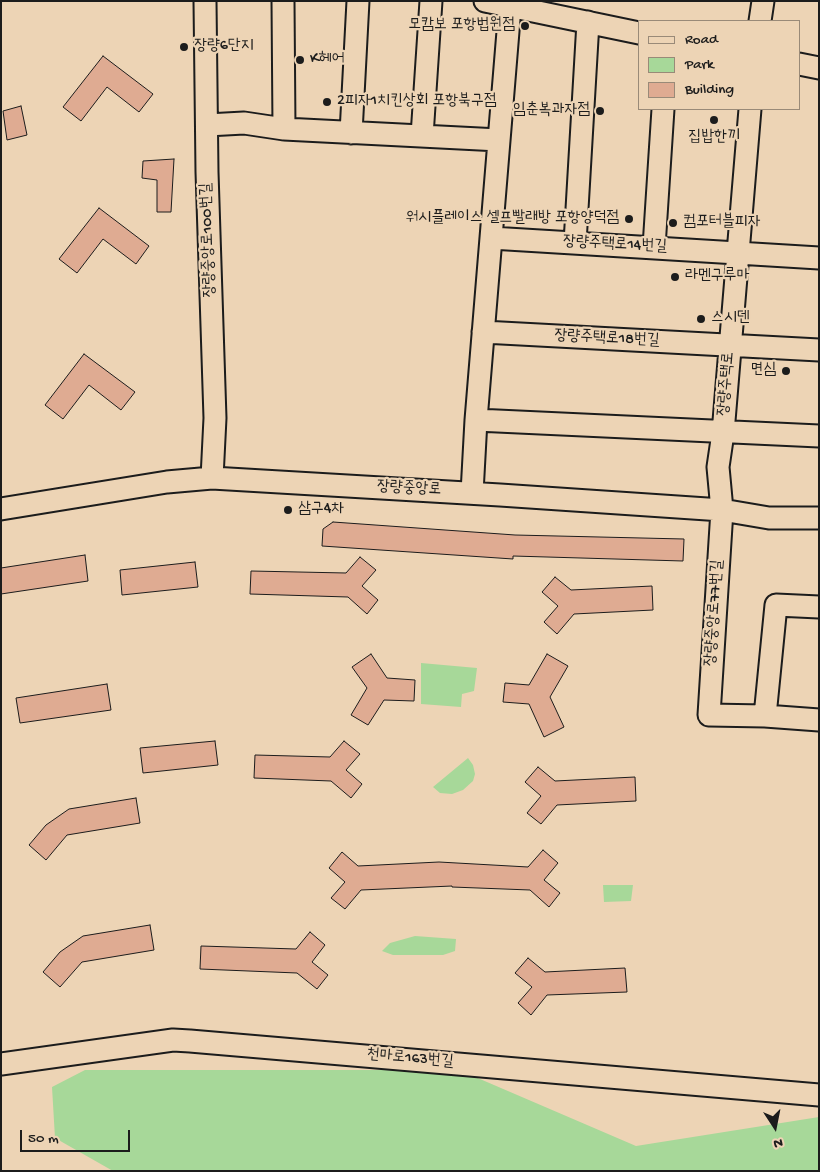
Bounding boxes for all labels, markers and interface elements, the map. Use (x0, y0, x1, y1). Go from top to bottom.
place label: 모캄보 포항법원점 (408, 16, 515, 36)
marker: 모캄보 포항법원점 (519, 20, 531, 32)
legend (638, 20, 800, 110)
text: Road (685, 31, 718, 49)
place label: 장량6단지 (194, 37, 254, 57)
marker: 장량6단지 (178, 41, 190, 53)
place label: K헤어 (310, 50, 345, 70)
marker: K헤어 (294, 54, 306, 66)
text: Park (685, 56, 714, 74)
text: Building (685, 81, 734, 99)
place label: 2피자1치킨상회 포항북구점 (337, 92, 497, 112)
marker: 2피자1치킨상회 포항북구점 (321, 96, 333, 108)
place label: 임춘복과자점 (513, 101, 590, 121)
marker: 임춘복과자점 (594, 105, 606, 117)
marker: 집밥한끼 (708, 114, 720, 126)
place label: 집밥한끼 (688, 128, 740, 148)
street label: 장량중앙로100번길 (197, 182, 221, 298)
place label: 워시플레이스 셀프빨래방 포항양덕점 (405, 209, 619, 229)
marker: 워시플레이스 셀프빨래방 포항양덕점 (623, 213, 635, 225)
place label: 컴포터블피자 (683, 213, 760, 233)
marker: 컴포터블피자 (667, 217, 679, 229)
street label: 장량주택로14번길 (562, 233, 668, 257)
place label: 라멘구루마 (685, 267, 749, 287)
marker: 라멘구루마 (669, 271, 681, 283)
place label: 스시덴 (711, 309, 750, 329)
marker: 스시덴 (695, 313, 707, 325)
street label: 장량주택로18번길 (554, 327, 660, 351)
street label: 장량주택로 (715, 351, 739, 417)
place label: 면심 (750, 361, 776, 381)
marker: 면심 (780, 365, 792, 377)
street label: 장량중앙로 (376, 478, 442, 500)
place label: 삼구4차 (298, 500, 344, 520)
marker: 삼구4차 (282, 504, 294, 516)
street label: 장량중앙로77번길 (702, 559, 728, 667)
street label: 천마로163번길 (366, 1046, 454, 1072)
north arrow (750, 1102, 800, 1152)
scale bar (22, 1120, 132, 1152)
text: 50 m (28, 1130, 59, 1148)
text: N (772, 1133, 784, 1151)

